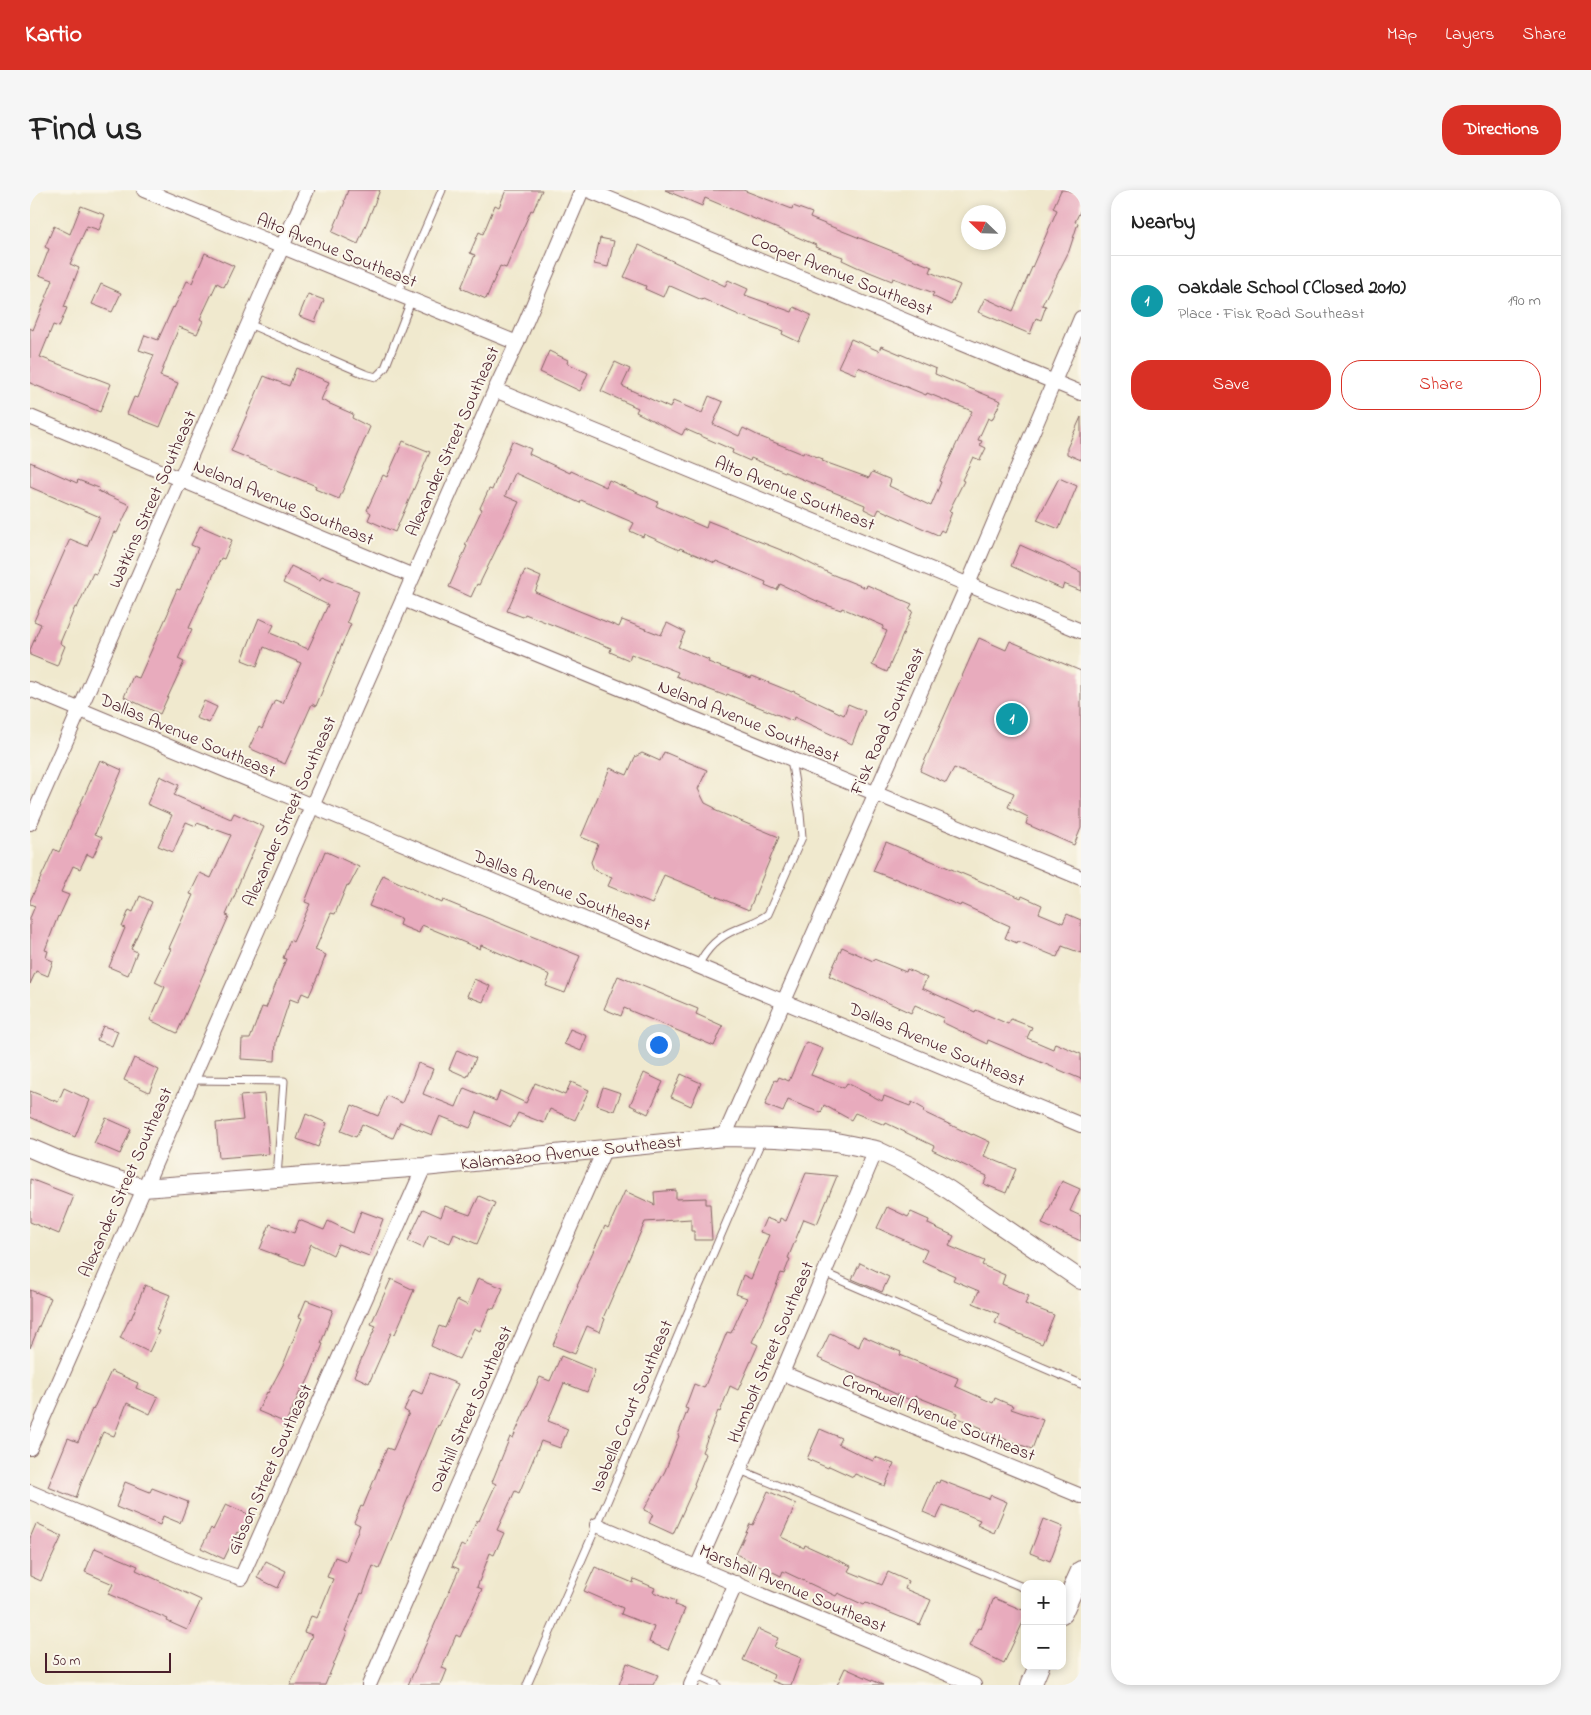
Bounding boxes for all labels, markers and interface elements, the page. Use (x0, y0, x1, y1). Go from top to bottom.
text: Kartio (25, 18, 82, 53)
text: Map (1387, 22, 1417, 48)
text: Layers (1445, 22, 1495, 48)
text: Share (1523, 22, 1566, 48)
text: Find us (30, 105, 142, 156)
button: Directions (1442, 105, 1561, 155)
north arrow (961, 205, 1006, 250)
street label: Alto Avenue Southeast (252, 208, 420, 296)
text: Nearby (1131, 208, 1195, 238)
street label: Cooper Avenue Southeast (747, 228, 936, 324)
text: Oakdale School (Closed 2010) (1178, 275, 1406, 302)
text: 1 (1144, 289, 1150, 313)
text: 190 m (1508, 289, 1541, 313)
text: Place · Fisk Road Southeast (1178, 302, 1365, 326)
street label: Alexander Street Southeast (400, 343, 508, 541)
button: Save (1131, 360, 1331, 410)
button: Share (1341, 360, 1541, 410)
street label: Watkins Street Southeast (103, 407, 205, 593)
street label: Alto Avenue Southeast (710, 451, 878, 539)
street label: Neland Avenue Southeast (189, 454, 377, 554)
street label: Fisk Road Southeast (844, 644, 933, 801)
street label: Neland Avenue Southeast (654, 675, 843, 771)
street label: Dallas Avenue Southeast (94, 687, 279, 786)
pin: 1 (996, 700, 1028, 738)
street label: Alexander Street Southeast (237, 713, 345, 911)
street label: Dallas Avenue Southeast (468, 844, 654, 939)
street label: Dallas Avenue Southeast (843, 996, 1028, 1095)
your location (646, 1032, 672, 1058)
street label: Alexander Street Southeast (73, 1084, 181, 1282)
street label: Kalamazoo Avenue Southeast (459, 1129, 683, 1179)
street label: Humbolt Street Southeast (722, 1258, 822, 1448)
street label: Isabella Court Southeast (585, 1316, 681, 1497)
street label: Oakhill Street Southeast (423, 1322, 520, 1497)
street label: Cromwell Avenue Southeast (838, 1368, 1039, 1470)
street label: Gibson Street Southeast (221, 1380, 320, 1559)
street label: Marshall Avenue Southeast (694, 1539, 890, 1641)
map controls (1021, 1580, 1066, 1670)
button: + (1021, 1580, 1066, 1625)
button: − (1021, 1625, 1066, 1670)
scale bar (45, 1650, 171, 1673)
text: 50 m (52, 1651, 80, 1672)

